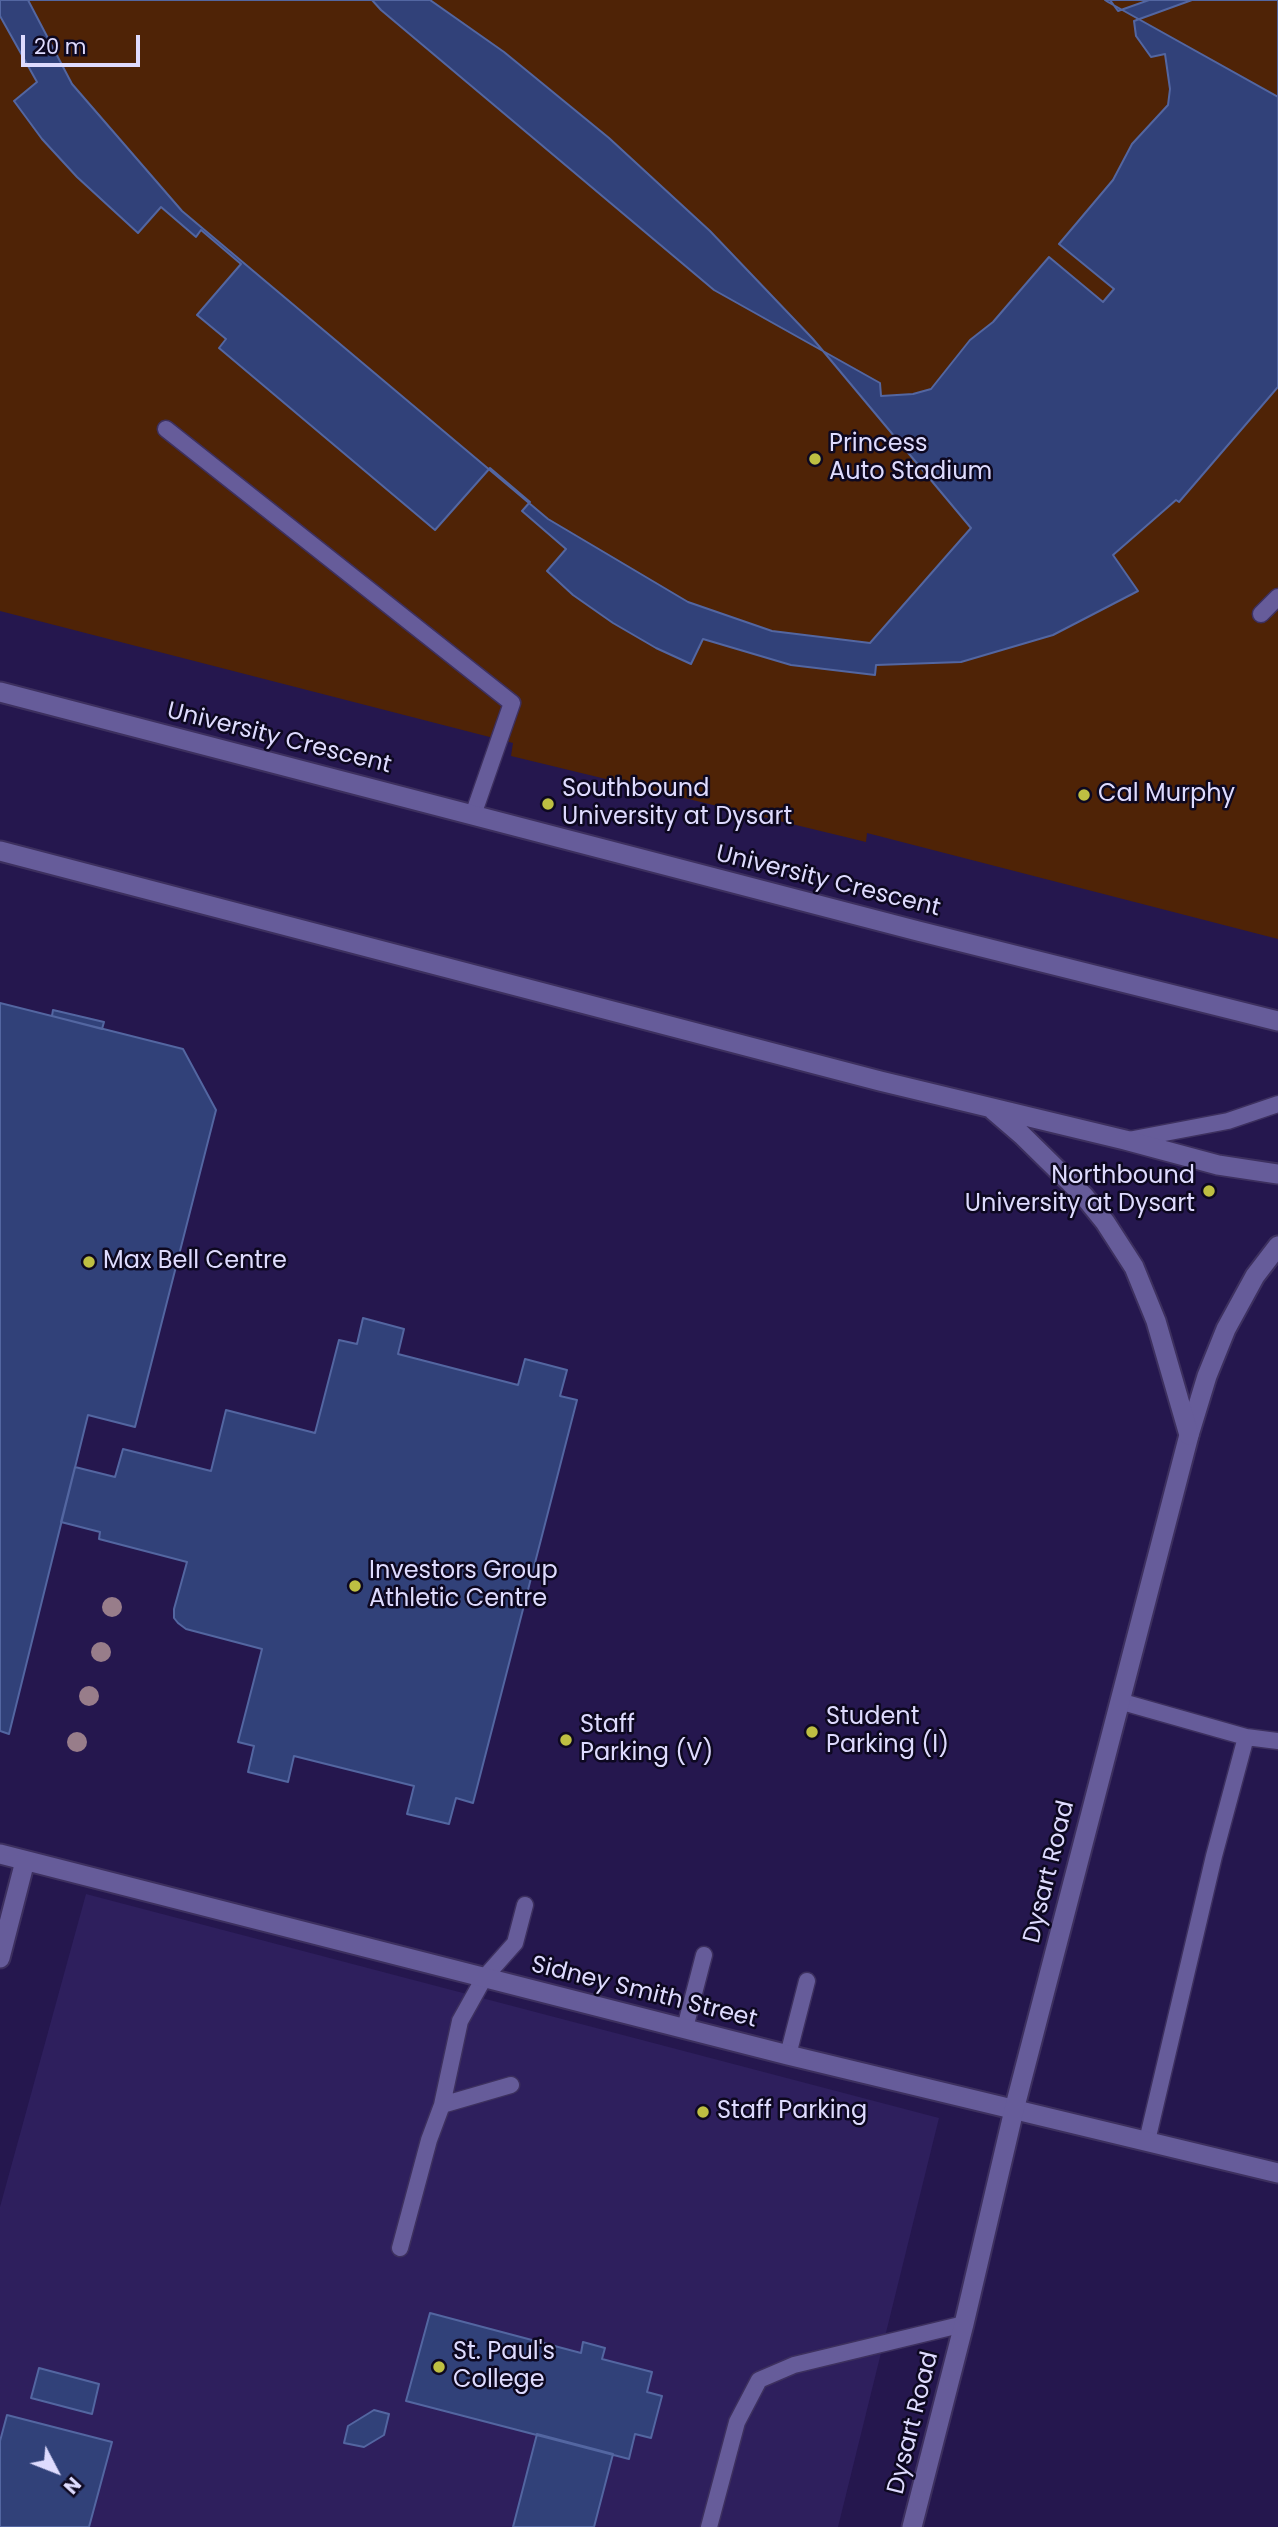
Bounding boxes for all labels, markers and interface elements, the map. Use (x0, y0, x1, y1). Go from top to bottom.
scale bar (24, 21, 144, 65)
text: 20 m (34, 32, 87, 61)
place label: Princess Auto Stadium (829, 431, 992, 487)
marker: Princess Auto Stadium (807, 451, 823, 467)
street label: University Crescent (164, 697, 394, 781)
place label: Southbound University at Dysart (562, 776, 792, 832)
place label: Cal Murphy (1098, 781, 1235, 809)
marker: Cal Murphy (1076, 787, 1092, 803)
marker: Southbound University at Dysart (540, 796, 556, 812)
street label: University Crescent (713, 840, 943, 924)
place label: Northbound University at Dysart (965, 1163, 1195, 1219)
marker: Northbound University at Dysart (1201, 1183, 1217, 1199)
place label: Max Bell Centre (103, 1248, 287, 1276)
marker: Max Bell Centre (81, 1254, 97, 1270)
place label: Investors Group Athletic Centre (369, 1558, 558, 1614)
marker: Investors Group Athletic Centre (347, 1578, 363, 1594)
place label: Student Parking (I) (826, 1704, 949, 1760)
place label: Staff Parking (V) (580, 1712, 713, 1768)
marker: Student Parking (I) (804, 1724, 820, 1740)
marker: Staff Parking (V) (558, 1732, 574, 1748)
street label: Dysart Road (1018, 1798, 1082, 1946)
street label: Sidney Smith Street (528, 1951, 760, 2035)
place label: Staff Parking (717, 2098, 867, 2126)
marker: Staff Parking (695, 2104, 711, 2120)
place label: St. Paul's College (453, 2339, 555, 2395)
street label: Dysart Road (882, 2349, 946, 2497)
marker: St. Paul's College (431, 2359, 447, 2375)
north arrow (21, 2436, 91, 2506)
text: N (57, 2471, 87, 2500)

